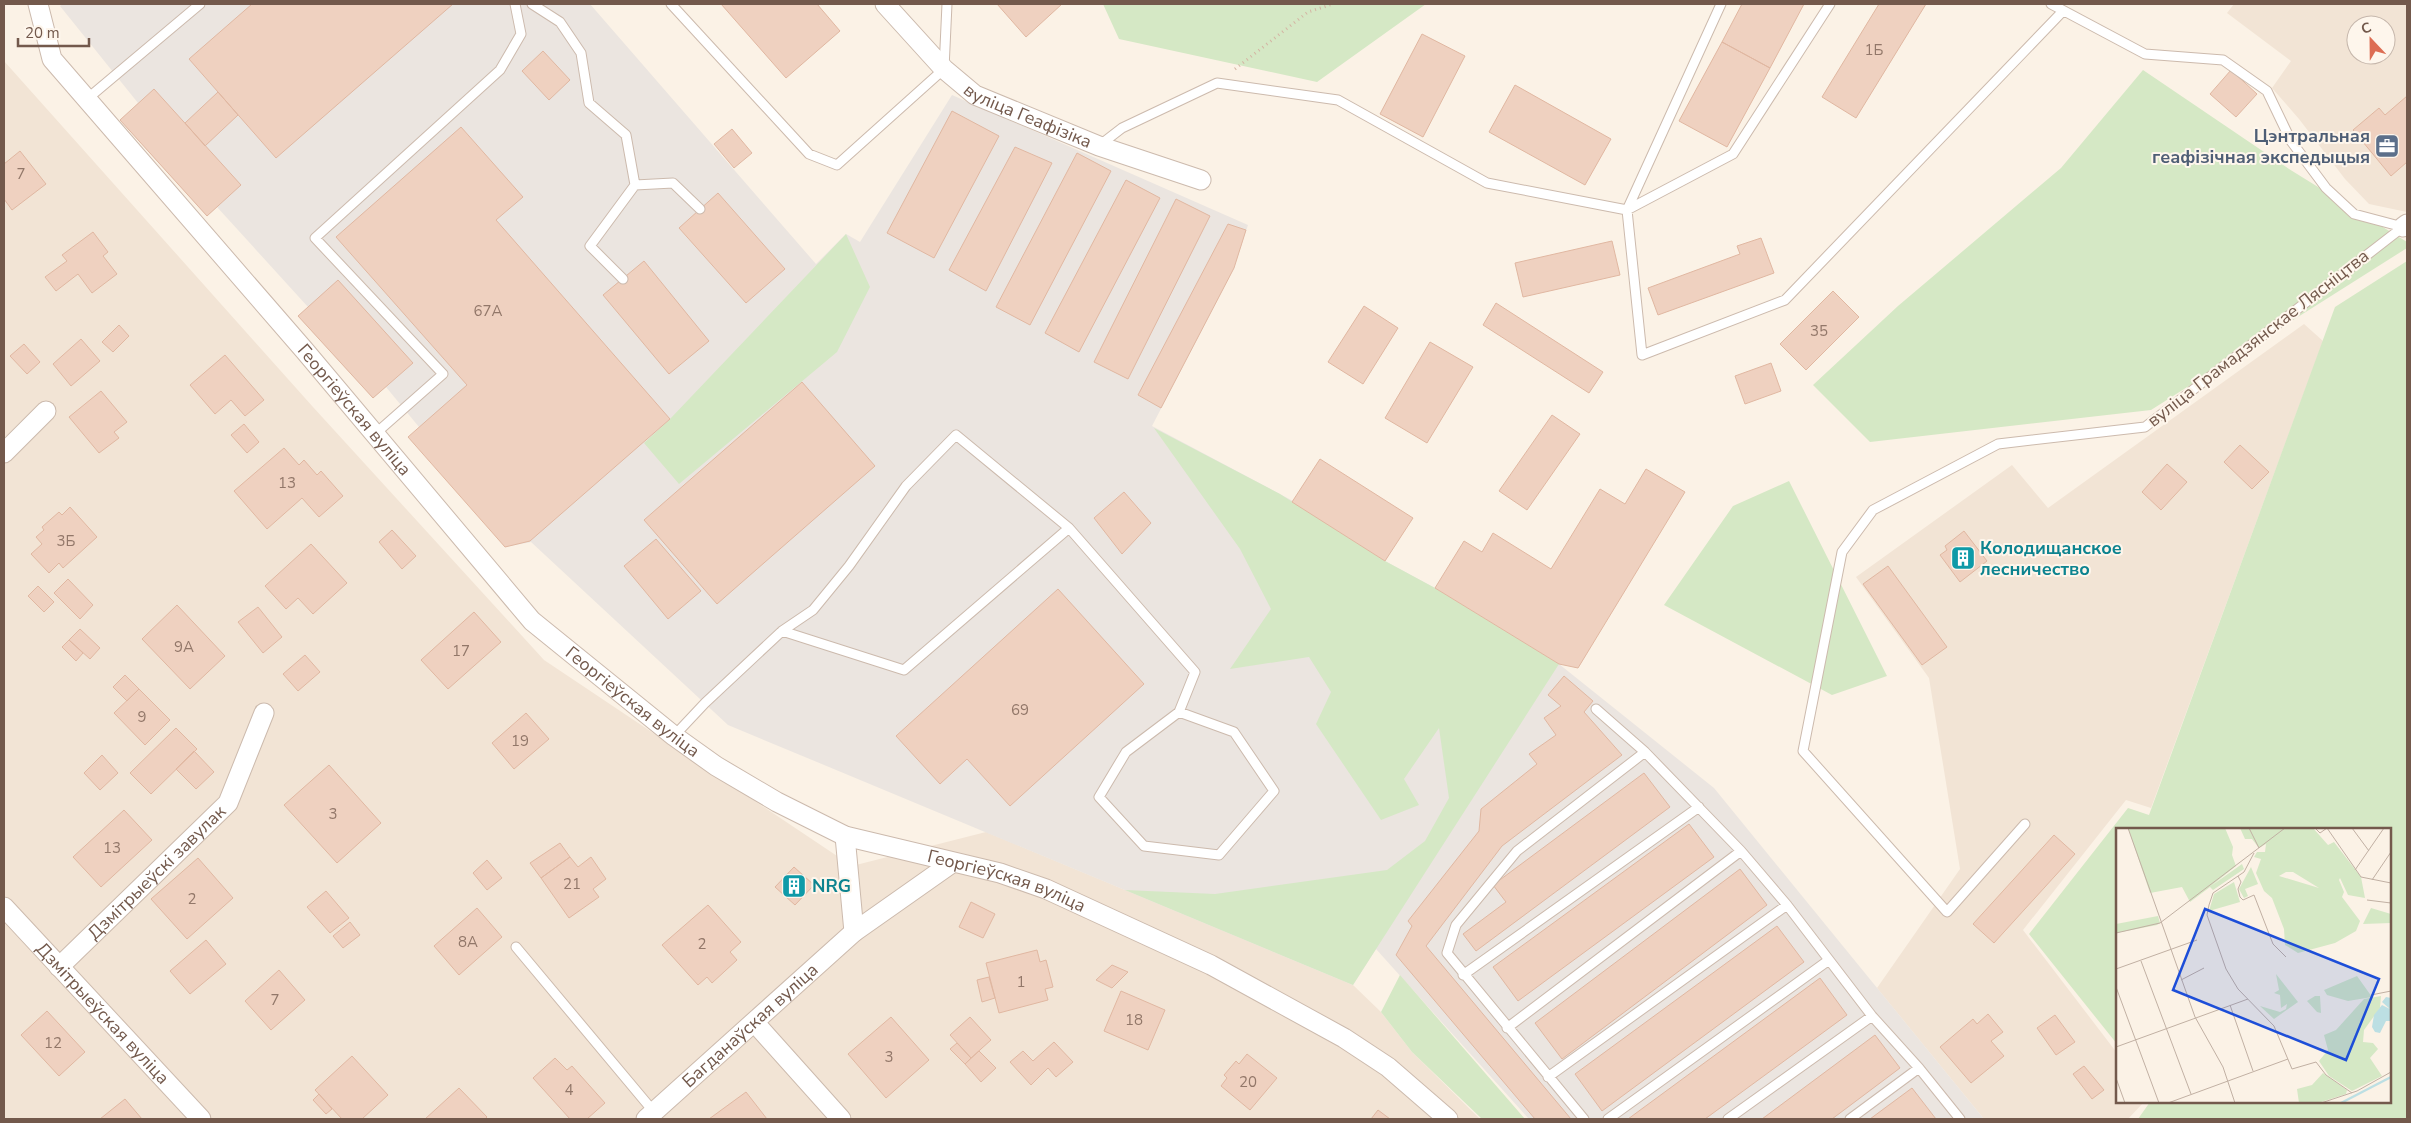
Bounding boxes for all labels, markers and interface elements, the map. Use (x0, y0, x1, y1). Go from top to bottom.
scale bar (18, 15, 89, 47)
north arrow (2346, 15, 2396, 65)
text: С (2358, 18, 2375, 39)
text: 20 m (25, 23, 60, 43)
house number: 1Б (1865, 40, 1884, 60)
street label: вуліца Геафізіка (958, 78, 1095, 154)
place label: Цэнтральная геафізічная экспедыцыя (2152, 124, 2370, 169)
office icon: Цэнтральная геафізічная экспедыцыя (2374, 133, 2400, 159)
house number: 7 (16, 164, 26, 184)
street label: вуліца Грамадзянскае Лясніцтва (2142, 244, 2374, 432)
house number: 67А (474, 301, 503, 321)
house number: 35 (1810, 321, 1828, 341)
street label: Георгіеўская вуліца (292, 339, 417, 481)
house number: 13 (278, 473, 296, 493)
house number: 3Б (57, 531, 76, 551)
place label: Колодищанское лесничество (1980, 536, 2122, 581)
building icon: Колодищанское лесничество (1950, 545, 1976, 571)
house number: 9А (174, 637, 194, 657)
house number: 17 (452, 641, 470, 661)
street label: Георгіеўская вуліца (561, 641, 705, 763)
house number: 69 (1011, 700, 1029, 720)
house number: 9 (137, 707, 147, 727)
house number: 19 (511, 731, 529, 751)
street label: Дзмітрыеўскі завулак (82, 799, 231, 945)
house number: 3 (328, 804, 338, 824)
inset map (2116, 828, 2391, 1103)
house number: 13 (103, 838, 121, 858)
street label: Георгіеўская вуліца (925, 844, 1090, 918)
building icon: NRG (781, 873, 807, 899)
house number: 21 (563, 874, 581, 894)
place label: NRG (812, 874, 851, 898)
house number: 2 (187, 889, 197, 909)
house number: 8А (458, 932, 478, 952)
house number: 2 (697, 934, 707, 954)
street label: Дзмітрыеўская вуліца (31, 937, 175, 1090)
street label: Багданаўская вуліца (677, 958, 823, 1093)
house number: 1 (1016, 972, 1026, 992)
house number: 7 (270, 990, 280, 1010)
house number: 18 (1125, 1010, 1143, 1030)
house number: 12 (44, 1033, 62, 1053)
house number: 3 (884, 1047, 894, 1067)
house number: 20 (1239, 1072, 1257, 1092)
house number: 4 (564, 1080, 574, 1100)

